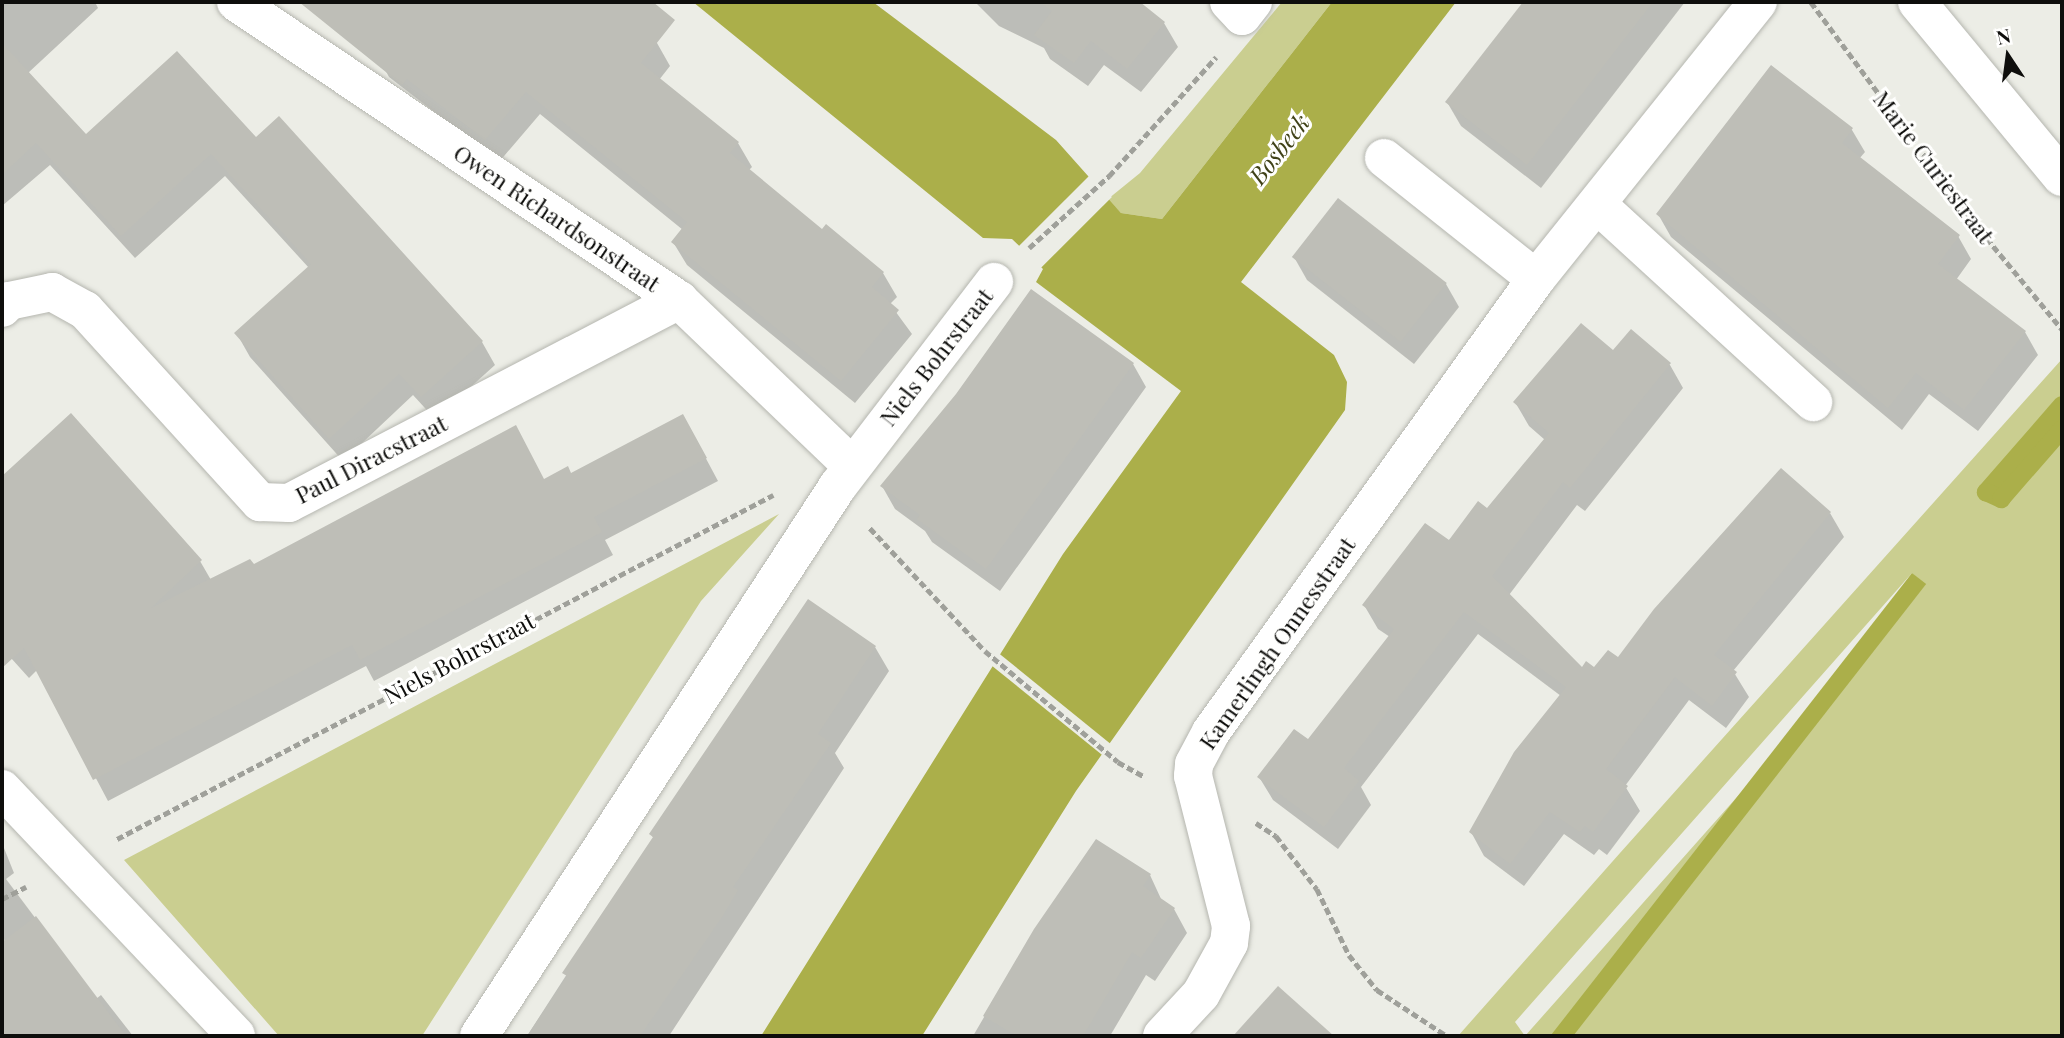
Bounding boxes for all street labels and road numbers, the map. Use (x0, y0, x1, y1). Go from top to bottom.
street label: Marie Curiestraat (1868, 86, 2000, 248)
street label: Owen Richardsonstraat (449, 139, 665, 297)
street label: Niels Bohrstraat (874, 283, 998, 431)
street label: Paul Diracstraat (291, 409, 451, 509)
street label: Kamerlingh Onnesstraat (1193, 532, 1361, 754)
street label: Niels Bohrstraat (379, 607, 539, 709)

